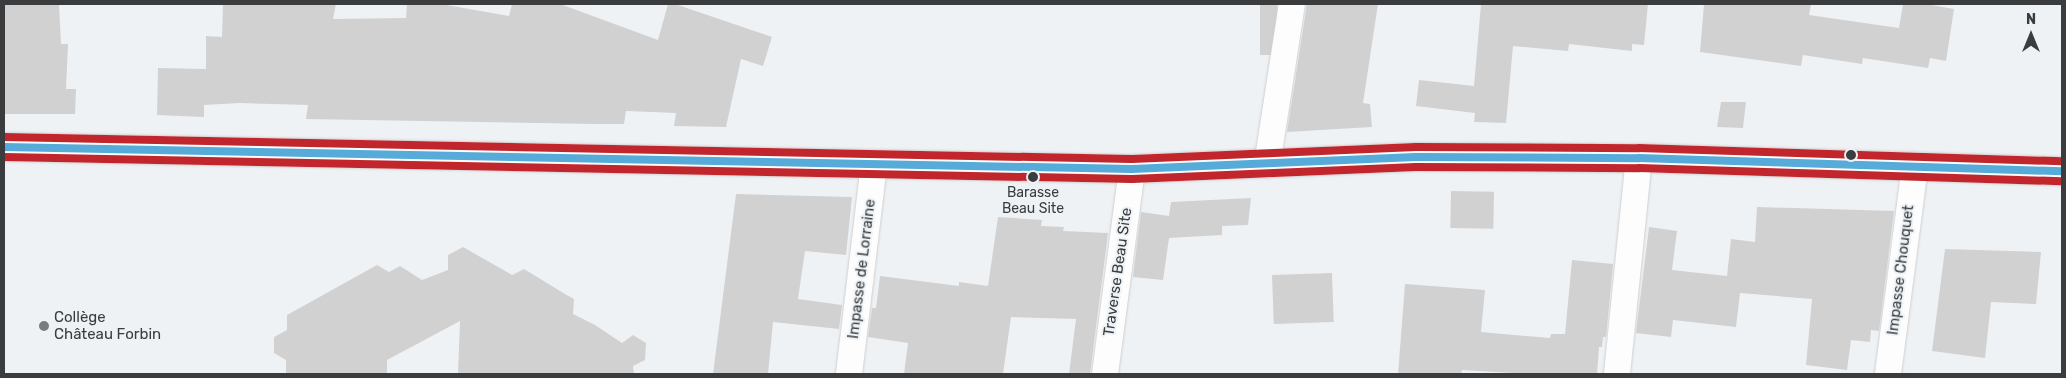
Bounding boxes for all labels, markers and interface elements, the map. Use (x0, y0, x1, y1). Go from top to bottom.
north arrow (2006, 10, 2056, 60)
text: N (2026, 11, 2036, 28)
unlabelled marker (1846, 150, 1856, 160)
marker: Barasse Beau Site (1028, 172, 1038, 182)
place label: Barasse Beau Site (1002, 185, 1064, 218)
street label: Impasse de Lorraine (844, 198, 880, 340)
street label: Impasse Chouquet (1884, 204, 1918, 336)
street label: Traverse Beau Site (1100, 207, 1136, 337)
place label: Collège Château Forbin (54, 308, 161, 343)
marker: Collège Château Forbin (38, 320, 50, 332)

